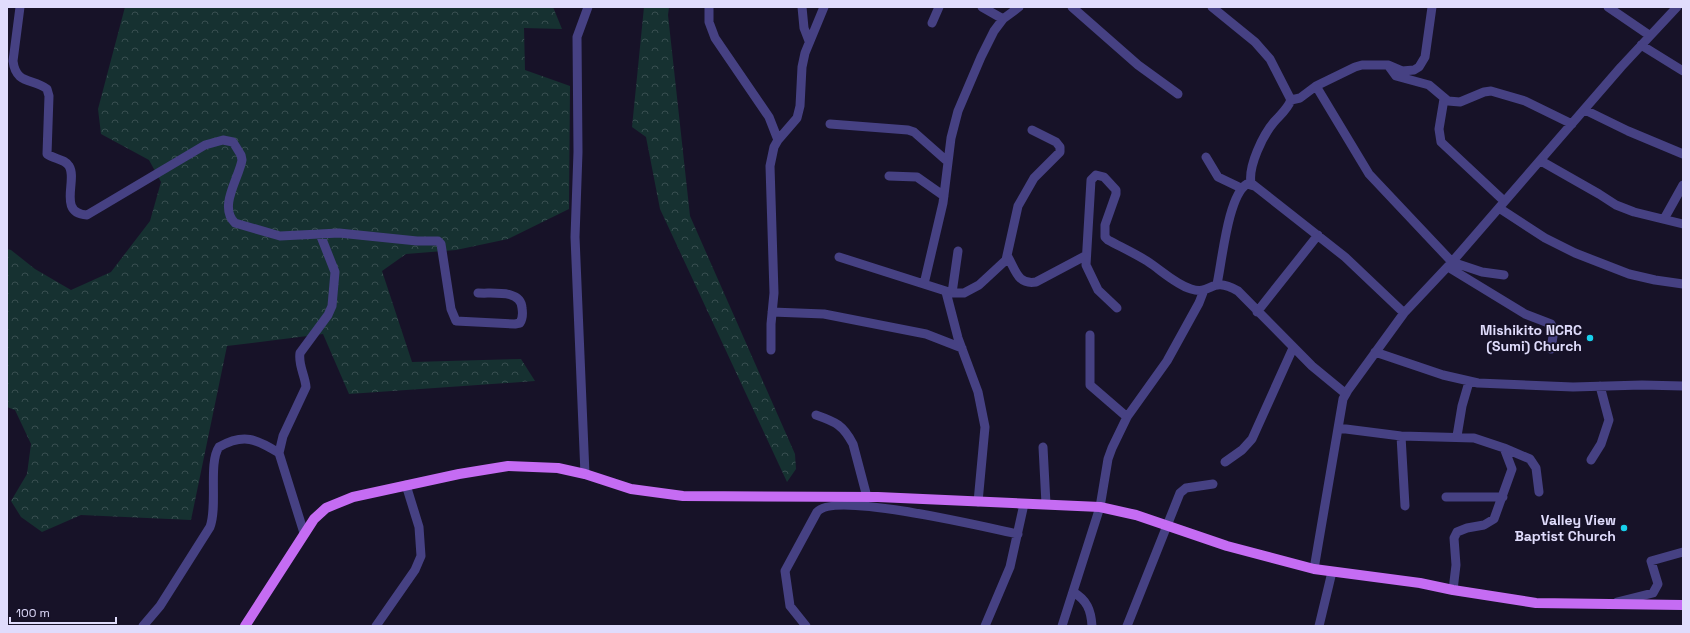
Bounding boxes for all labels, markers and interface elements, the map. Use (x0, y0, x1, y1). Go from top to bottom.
place label: Mishikito NCRC (Sumi) Church (1480, 321, 1582, 355)
marker: Mishikito NCRC (Sumi) Church (1585, 333, 1595, 343)
place label: Valley View Baptist Church (1514, 511, 1616, 545)
marker: Valley View Baptist Church (1619, 523, 1629, 533)
scale bar (10, 599, 116, 625)
text: 100 m (16, 605, 50, 621)

